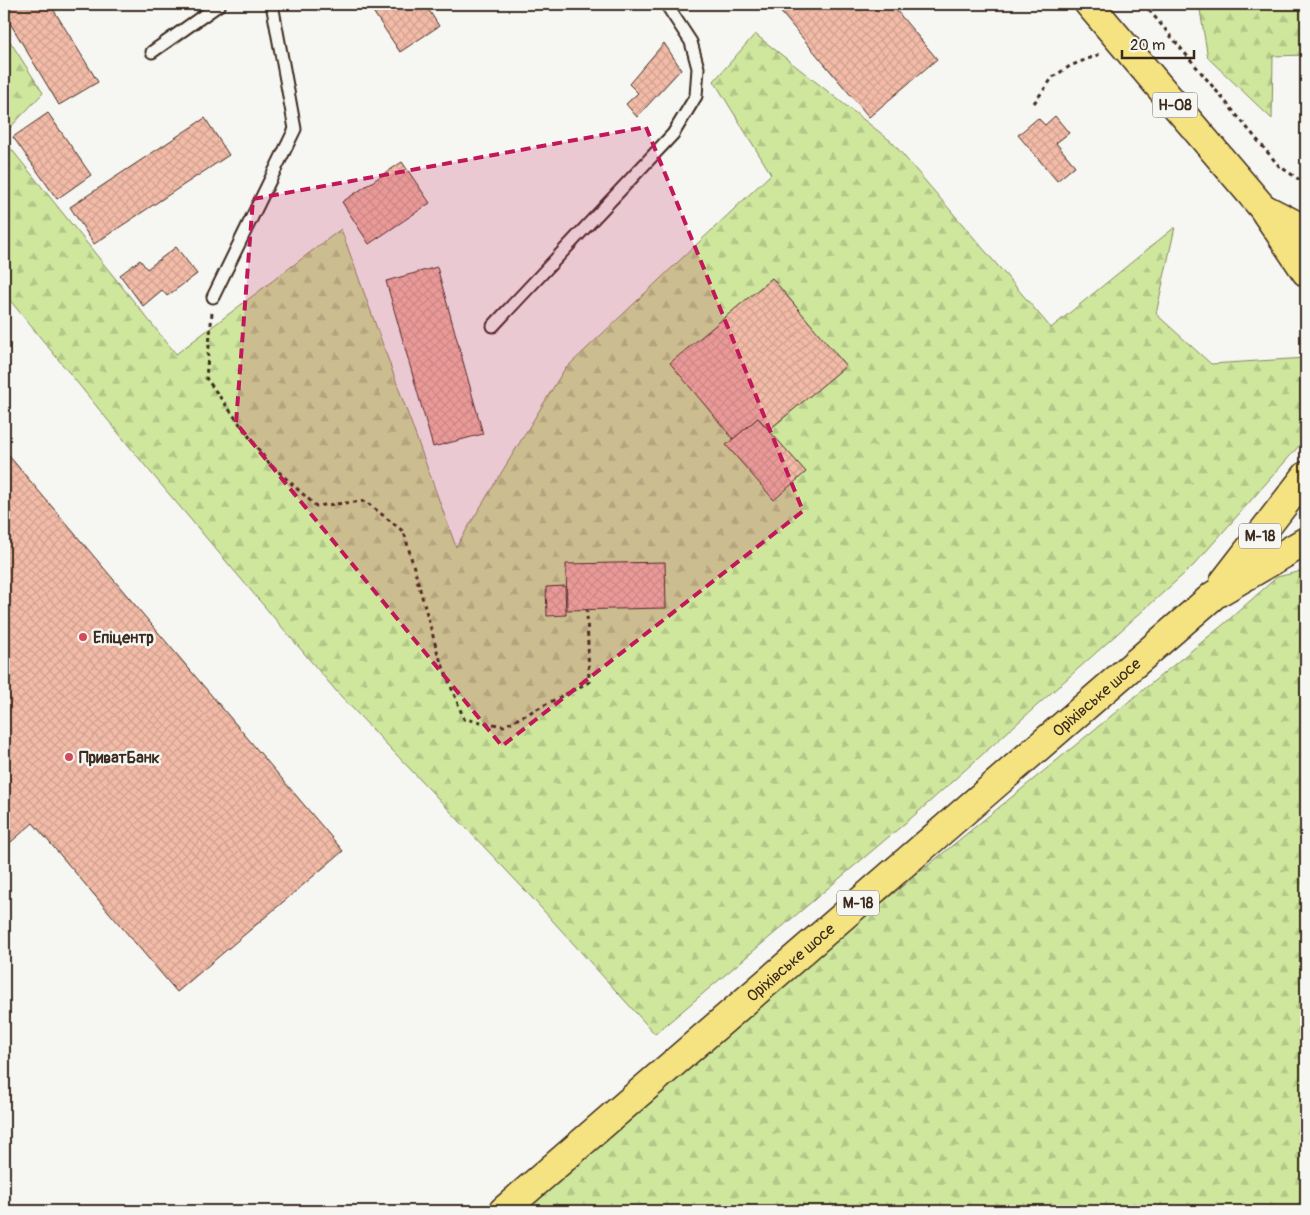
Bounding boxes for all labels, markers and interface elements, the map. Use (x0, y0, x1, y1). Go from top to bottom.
scale bar (1122, 28, 1195, 60)
text: 20 m (1130, 36, 1165, 55)
road number: Н-08 (1152, 92, 1198, 118)
road number: М-18 (1239, 524, 1281, 548)
place label: Епіцентр (93, 628, 154, 648)
marker: Епіцентр (77, 631, 89, 643)
street label: Оріхівське шосе (1049, 654, 1145, 741)
place label: ПриватБанк (79, 748, 160, 768)
marker: ПриватБанк (63, 751, 75, 763)
road number: М-18 (837, 890, 879, 916)
street label: Оріхівське шосе (743, 919, 839, 1007)

